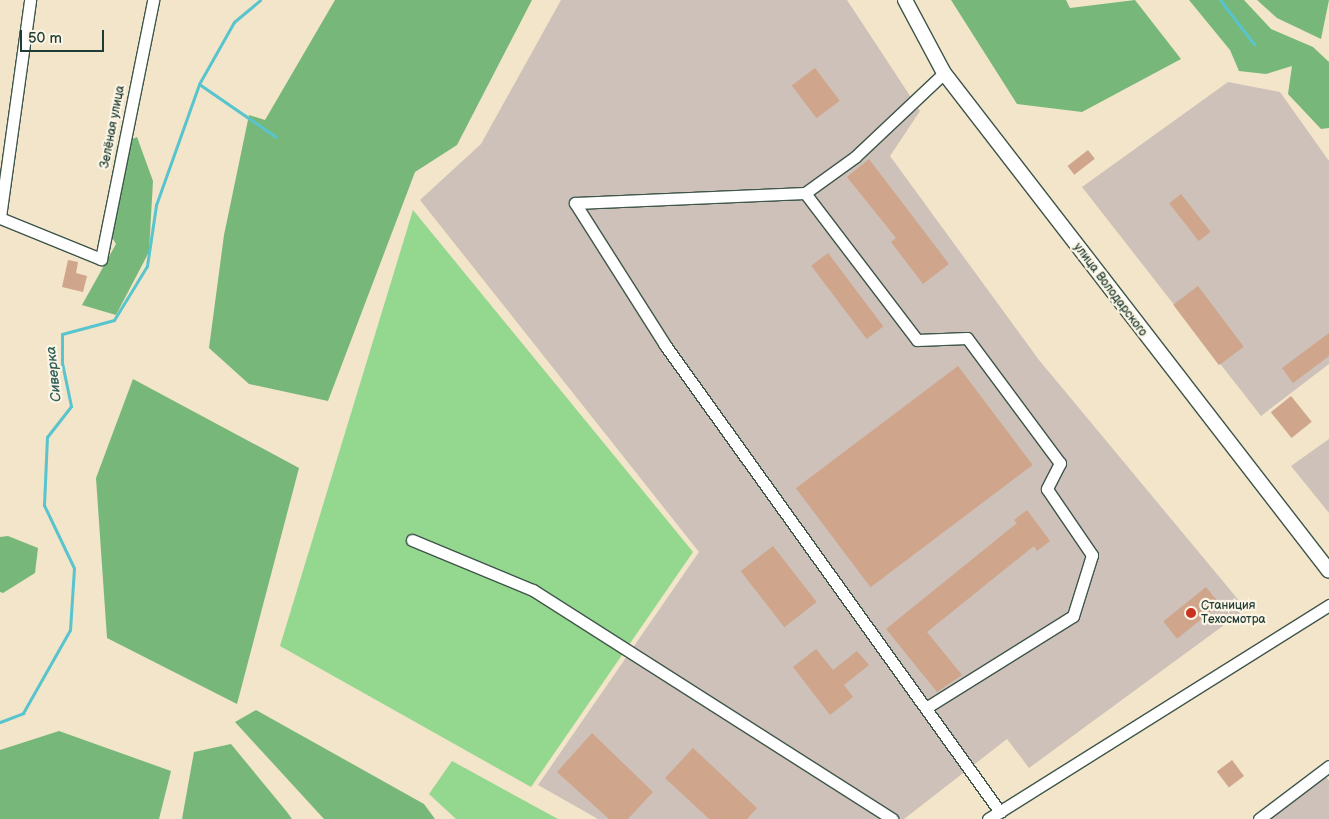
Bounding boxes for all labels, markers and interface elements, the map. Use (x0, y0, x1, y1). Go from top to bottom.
scale bar (22, 20, 106, 52)
text: 50 m (28, 29, 62, 48)
street label: Зелёная улица (98, 84, 128, 170)
street label: улица Володарского (1070, 241, 1150, 339)
water label: Сиверка (43, 345, 65, 403)
place label: Станиция Техосмотра (1201, 599, 1265, 627)
marker: Станиция Техосмотра (1185, 607, 1197, 619)

